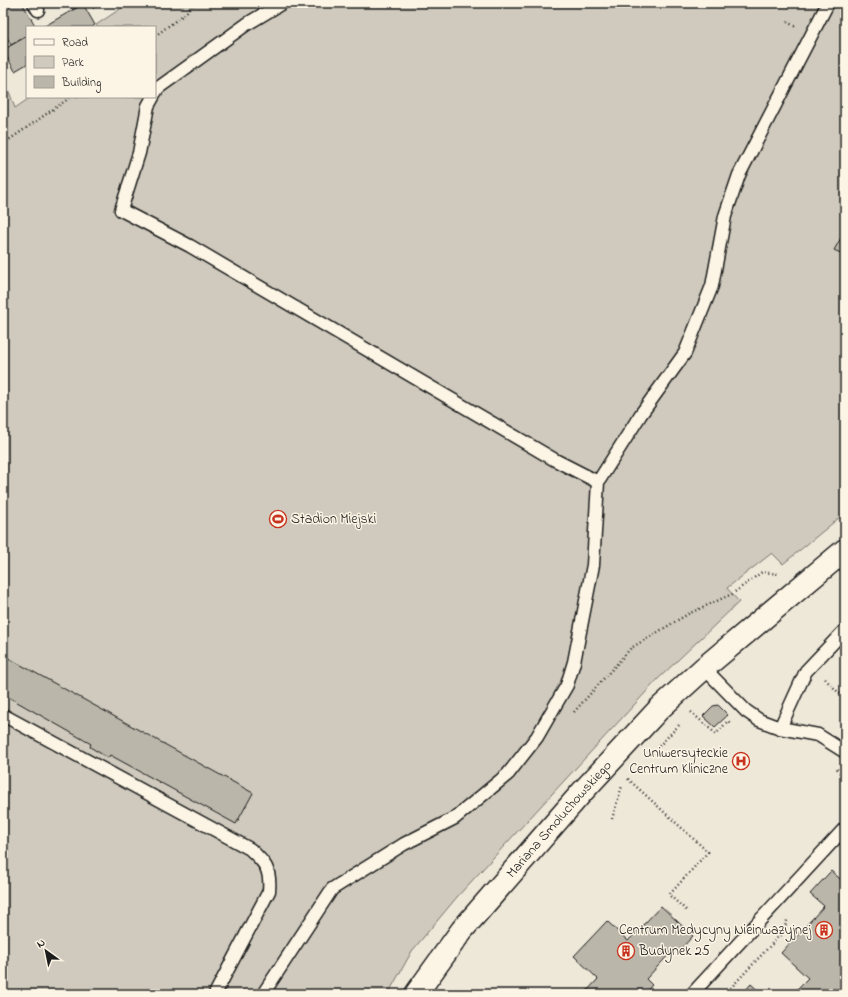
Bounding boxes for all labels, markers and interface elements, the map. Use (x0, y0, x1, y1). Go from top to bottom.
legend (26, 26, 156, 98)
text: Road (62, 34, 88, 52)
text: Park (62, 54, 84, 72)
text: Building (61, 74, 101, 93)
sports icon: Stadion Miejski (268, 509, 288, 529)
place label: Stadion Miejski (291, 509, 376, 530)
place label: Uniwersyteckie Centrum Kliniczne (629, 743, 729, 780)
hospital icon: Uniwersyteckie Centrum Kliniczne (731, 751, 751, 771)
street label: Mariana Smoluchowskiego (501, 756, 617, 883)
place label: Centrum Medycyny Nieinwazyjnej (619, 920, 812, 942)
building icon: Centrum Medycyny Nieinwazyjnej (814, 920, 834, 940)
north arrow (26, 931, 66, 971)
text: N (34, 935, 49, 952)
building icon: Budynek 25 (616, 941, 636, 961)
place label: Budynek 25 (638, 941, 710, 963)

